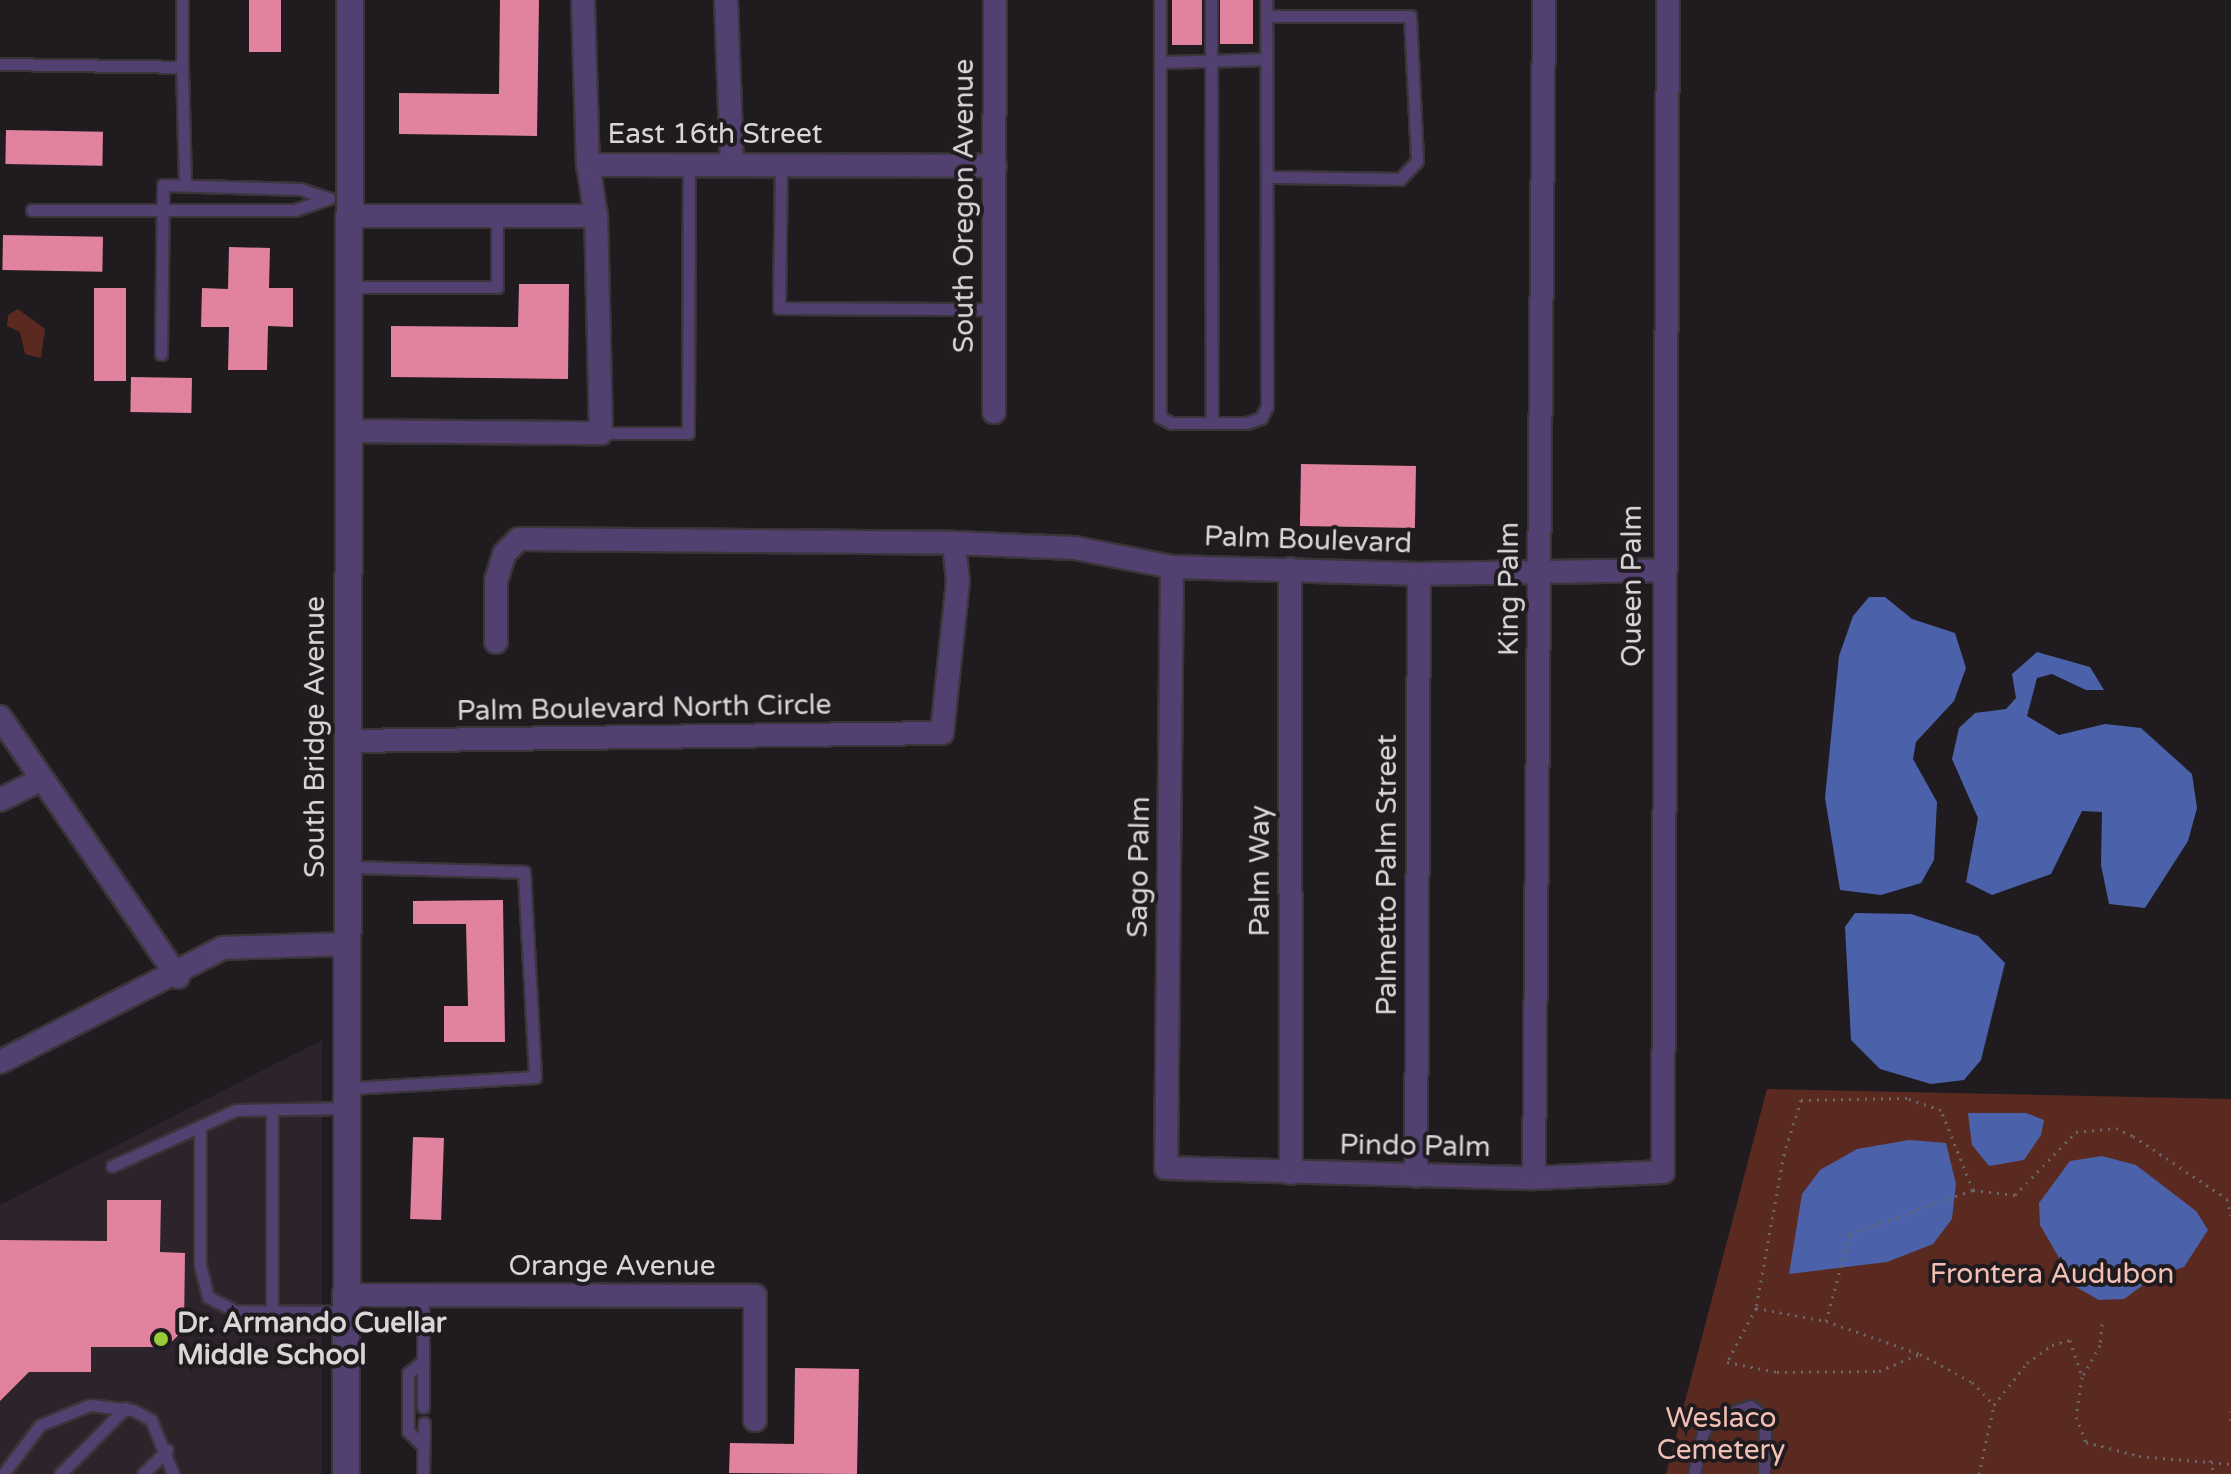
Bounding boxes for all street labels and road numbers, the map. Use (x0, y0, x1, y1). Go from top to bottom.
street label: South Oregon Avenue (947, 59, 981, 353)
street label: East 16th Street (608, 117, 822, 151)
street label: Queen Palm (1615, 505, 1649, 667)
street label: Palm Boulevard (1203, 520, 1413, 560)
street label: King Palm (1492, 522, 1526, 656)
street label: South Bridge Avenue (298, 596, 332, 878)
street label: Palm Boulevard North Circle (456, 688, 832, 728)
street label: Palmetto Palm Street (1370, 734, 1404, 1016)
street label: Sago Palm (1121, 796, 1157, 938)
street label: Palm Way (1243, 805, 1277, 937)
street label: Pindo Palm (1339, 1128, 1491, 1164)
street label: Orange Avenue (508, 1249, 716, 1283)

